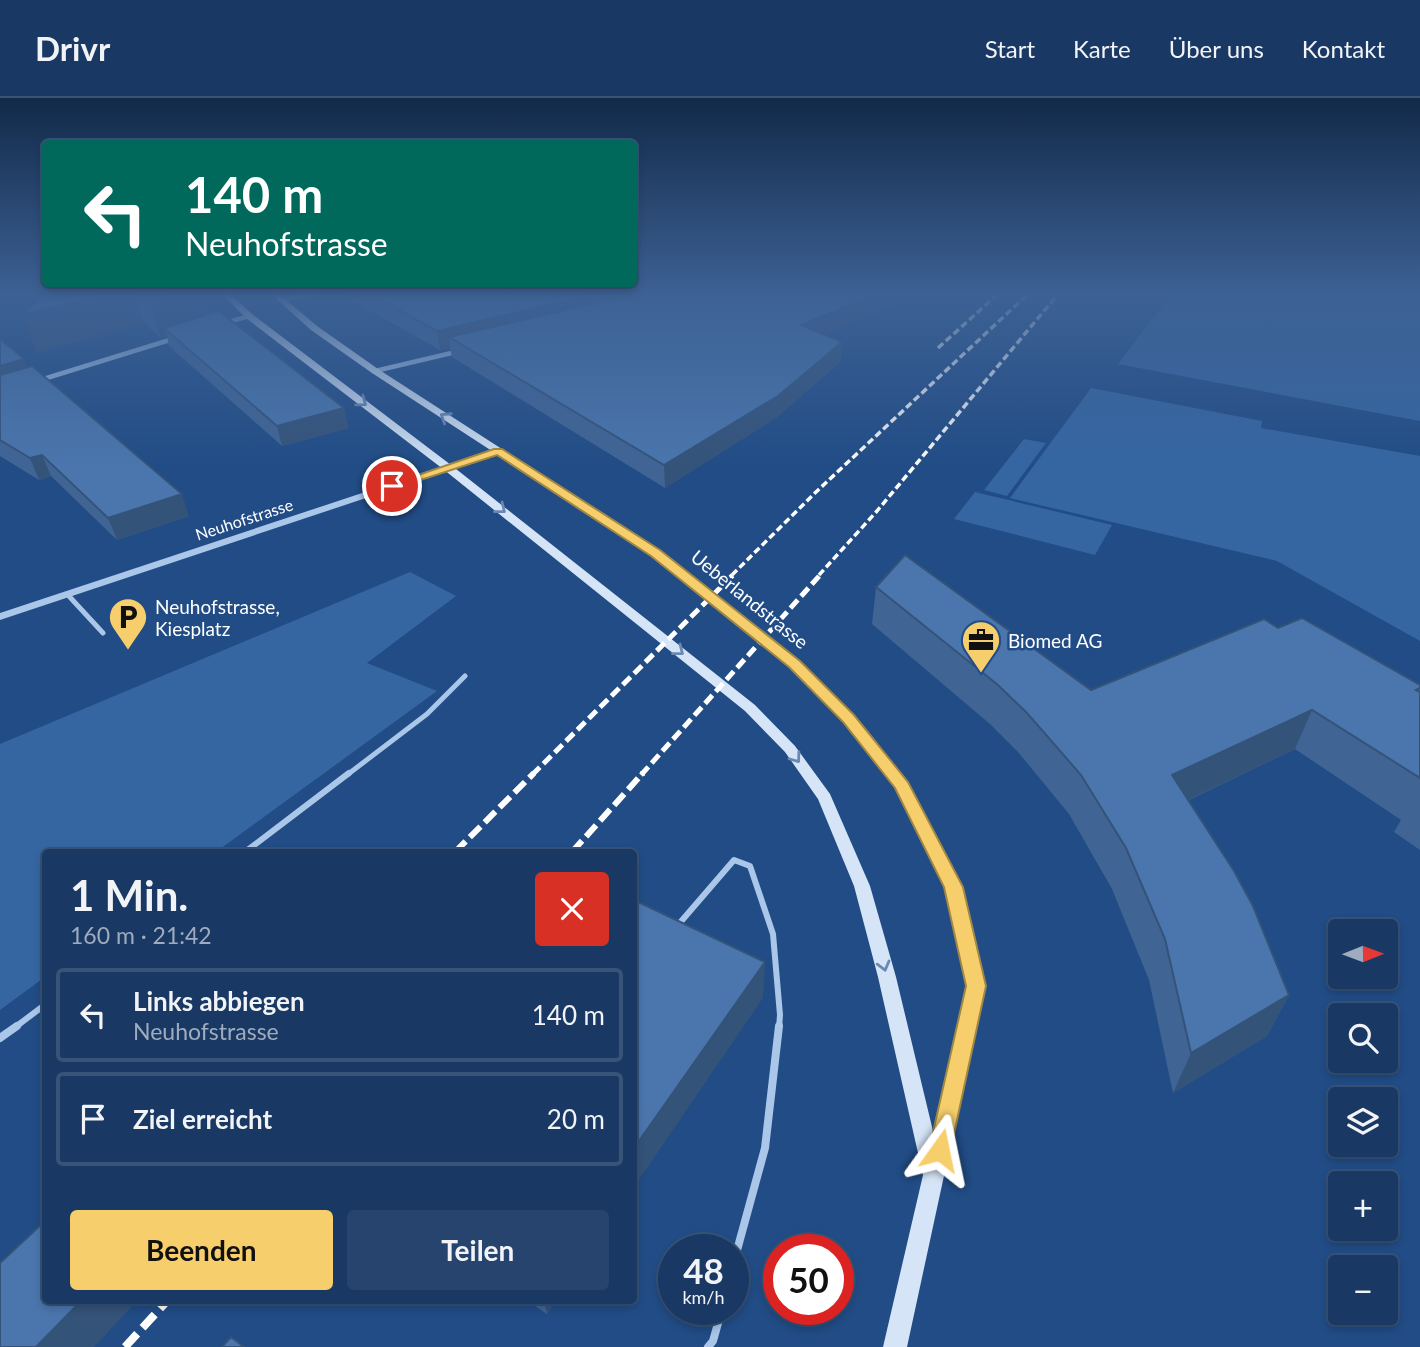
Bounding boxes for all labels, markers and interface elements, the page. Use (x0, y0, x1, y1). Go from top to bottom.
text: Drivr (35, 28, 110, 68)
text: Start (985, 34, 1035, 63)
text: Karte (1073, 34, 1131, 63)
text: Über uns (1169, 34, 1264, 63)
text: Kontakt (1302, 34, 1385, 63)
text: 140 m (185, 165, 323, 223)
icon: left (70, 168, 161, 259)
text: Neuhofstrasse (185, 224, 388, 263)
one-way arrow (354, 393, 366, 406)
one-way arrow (440, 413, 453, 425)
pin (362, 456, 422, 516)
icon: arrive (373, 467, 411, 505)
street label: Neuhofstrasse (193, 494, 295, 544)
one-way arrow (493, 501, 506, 514)
street label: Ueberlandstrasse (687, 545, 813, 653)
place label: Neuhofstrasse, Kiesplatz (155, 595, 280, 640)
parking icon: Neuhofstrasse, Kiesplatz (107, 596, 149, 651)
office icon: Biomed AG (960, 619, 1002, 674)
place label: Biomed AG (1008, 629, 1102, 652)
one-way arrow (671, 642, 684, 655)
one-way arrow (788, 750, 800, 763)
text: 1 Min. (70, 870, 188, 920)
button: close (535, 872, 609, 946)
north arrow (1328, 919, 1398, 989)
map controls (1328, 919, 1398, 1325)
text: 160 m · 21:42 (70, 921, 212, 949)
one-way arrow (876, 960, 891, 972)
text: Links abbiegen (133, 985, 305, 1017)
icon: left (74, 996, 112, 1034)
text: 140 m (532, 999, 605, 1031)
button: search (1328, 1003, 1398, 1073)
text: Neuhofstrasse (133, 1017, 279, 1045)
button: layers (1328, 1087, 1398, 1157)
icon: arrive (74, 1100, 112, 1138)
text: Ziel erreicht (133, 1103, 272, 1135)
text: 20 m (547, 1103, 605, 1135)
position arrow (903, 1113, 977, 1187)
button: + (1328, 1171, 1398, 1241)
button: Beenden (70, 1210, 333, 1290)
button: Teilen (347, 1210, 609, 1290)
speed limit sign: 50 (763, 1234, 854, 1325)
text: 48 (683, 1249, 724, 1291)
button: − (1328, 1255, 1398, 1325)
text: km/h (682, 1286, 725, 1308)

